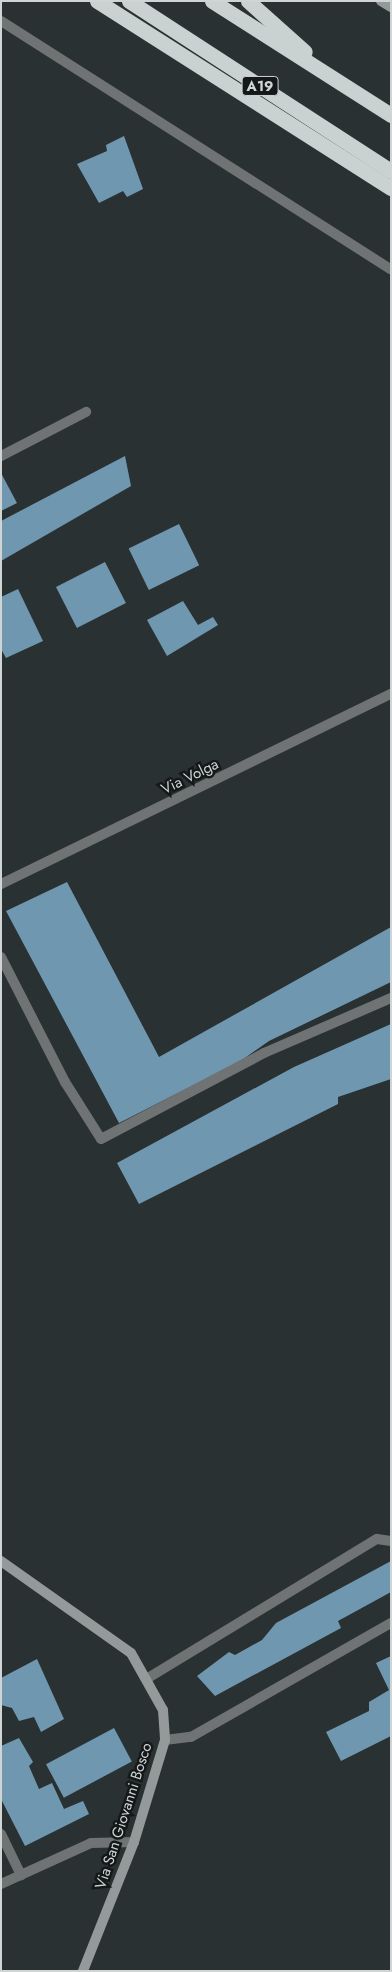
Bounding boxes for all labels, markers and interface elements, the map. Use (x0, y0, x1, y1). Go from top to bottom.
road number: A19 (241, 74, 279, 98)
street label: Via Volga (158, 755, 222, 799)
street label: Via San Giovanni Bosco (92, 1741, 156, 1891)

